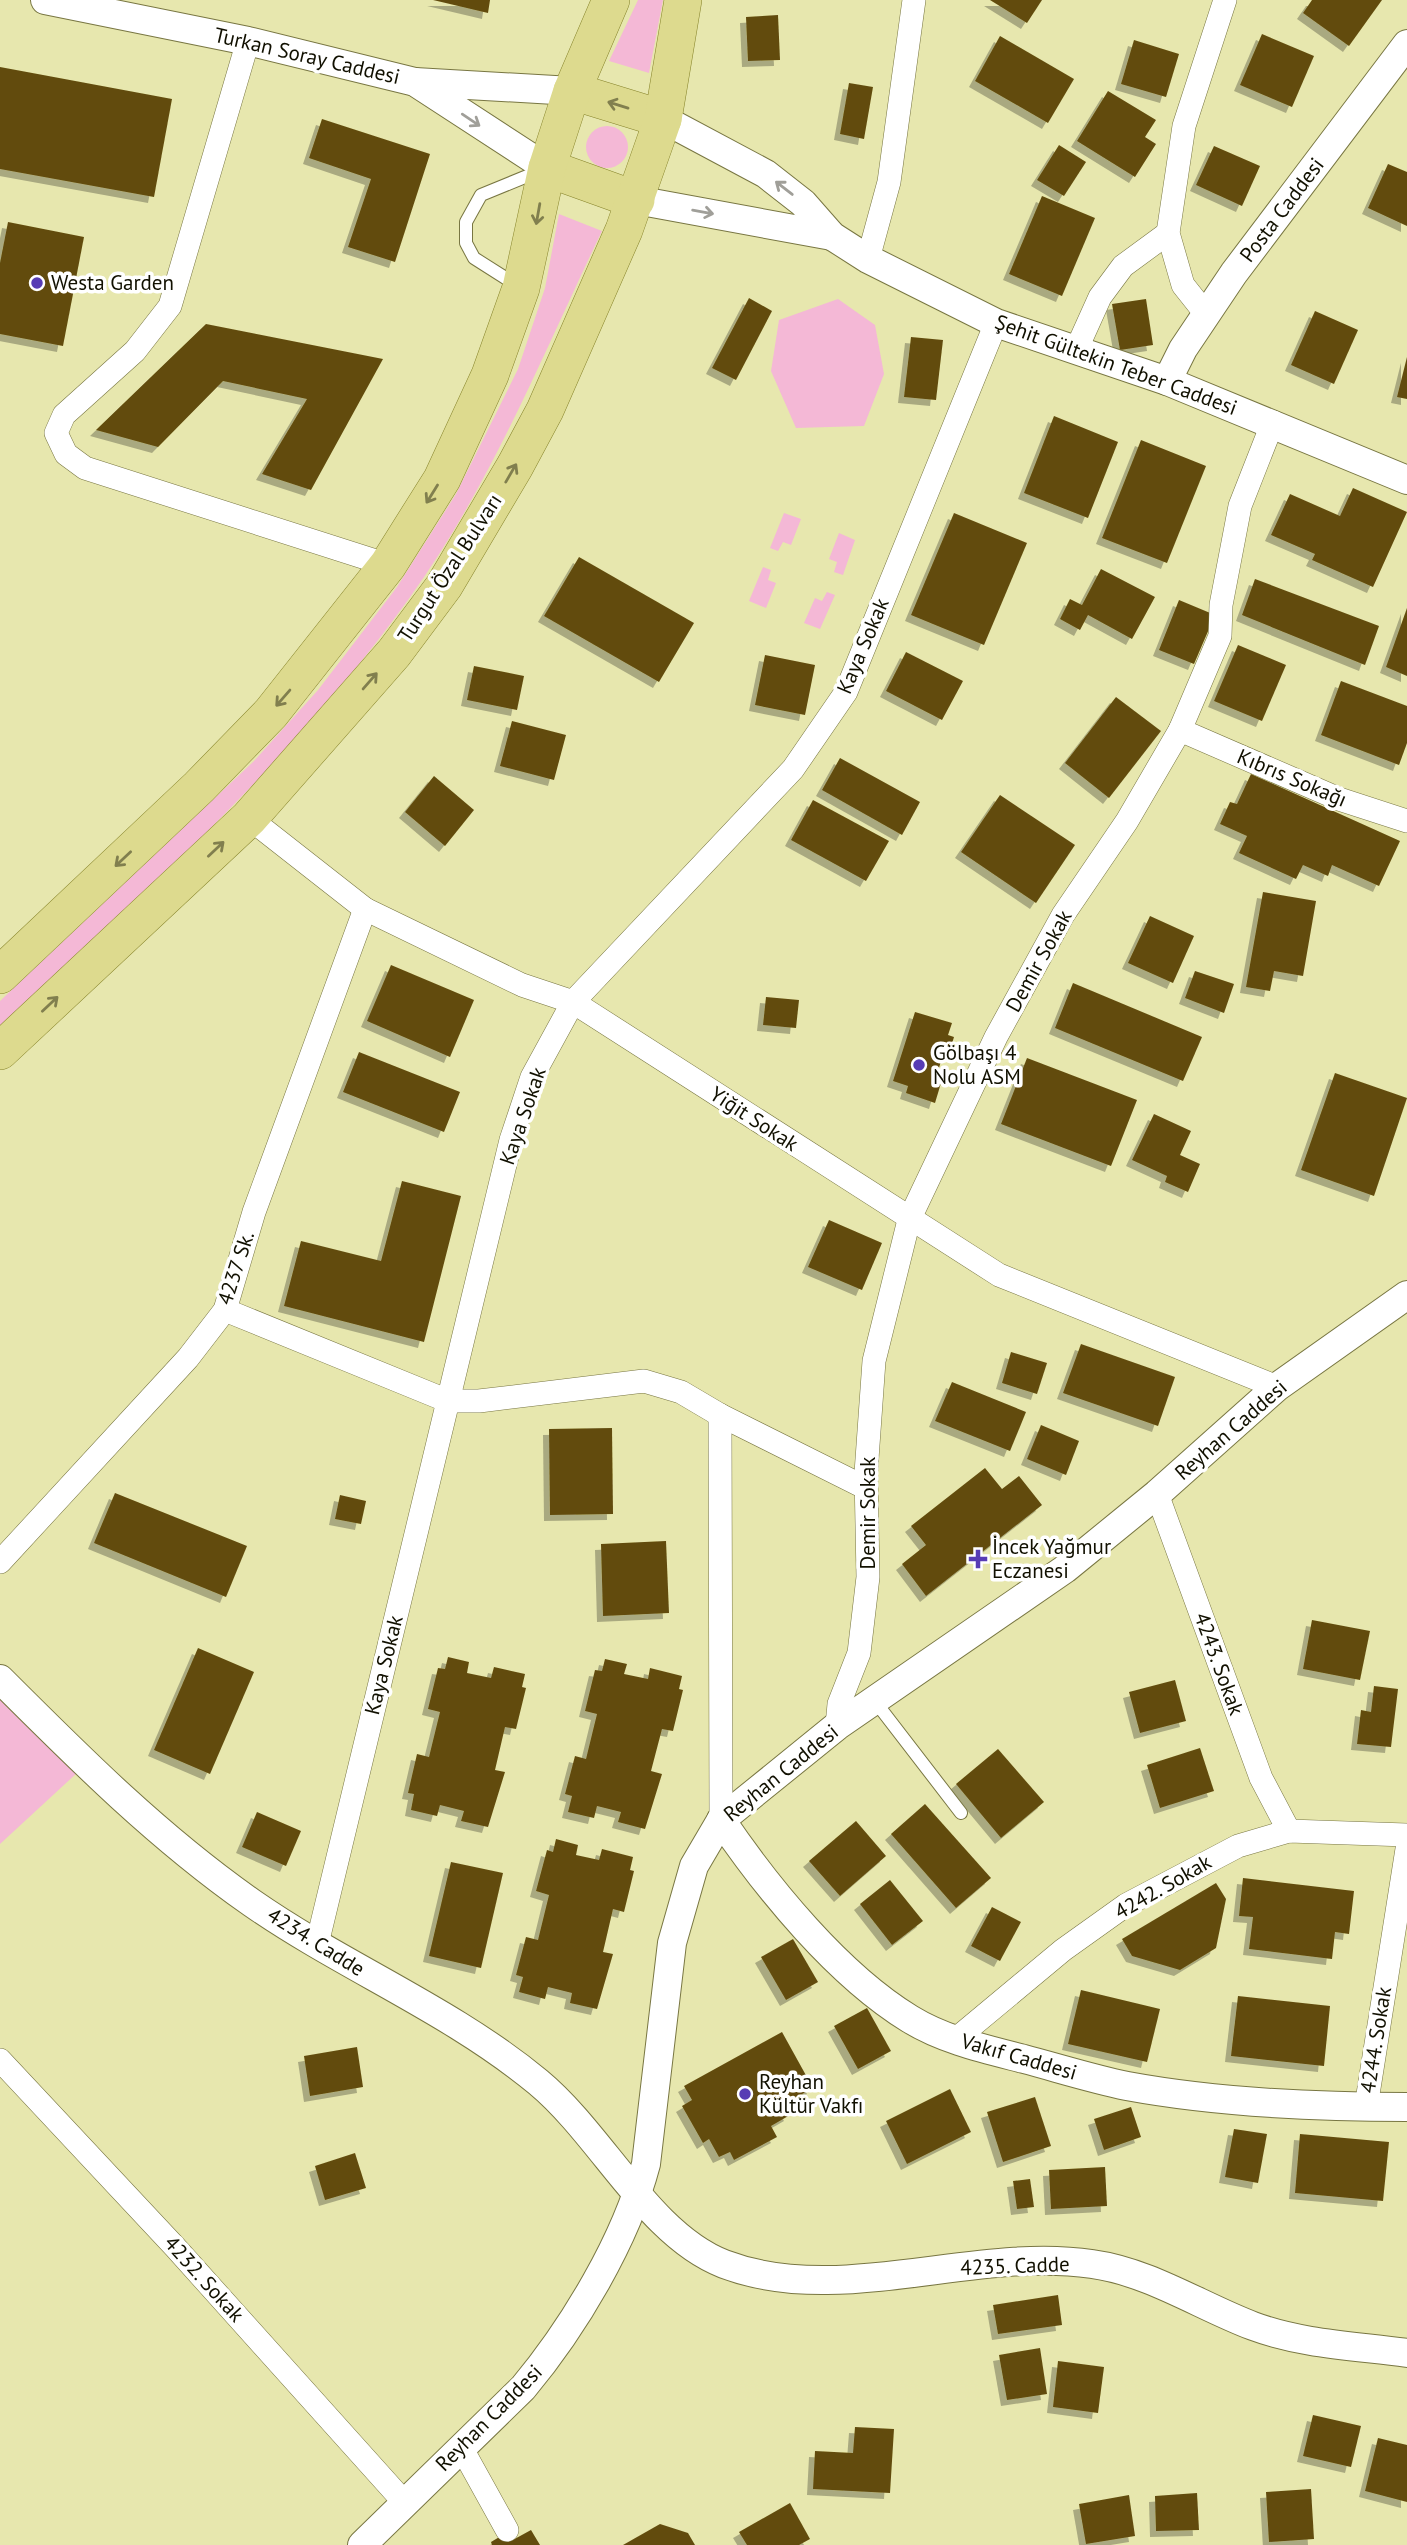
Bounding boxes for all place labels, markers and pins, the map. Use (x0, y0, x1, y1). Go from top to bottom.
place label: Westa Garden (51, 269, 174, 296)
marker: Westa Garden (29, 275, 45, 291)
place label: Gölbaşı 4 Nolu ASM (933, 1039, 1021, 1090)
marker: Gölbaşı 4 Nolu ASM (911, 1057, 927, 1073)
place label: İncek Yağmur Eczanesi (992, 1533, 1111, 1584)
marker: İncek Yağmur Eczanesi (970, 1551, 986, 1567)
place label: Reyhan Kültür Vakfı (759, 2068, 864, 2119)
marker: Reyhan Kültür Vakfı (737, 2086, 753, 2102)

